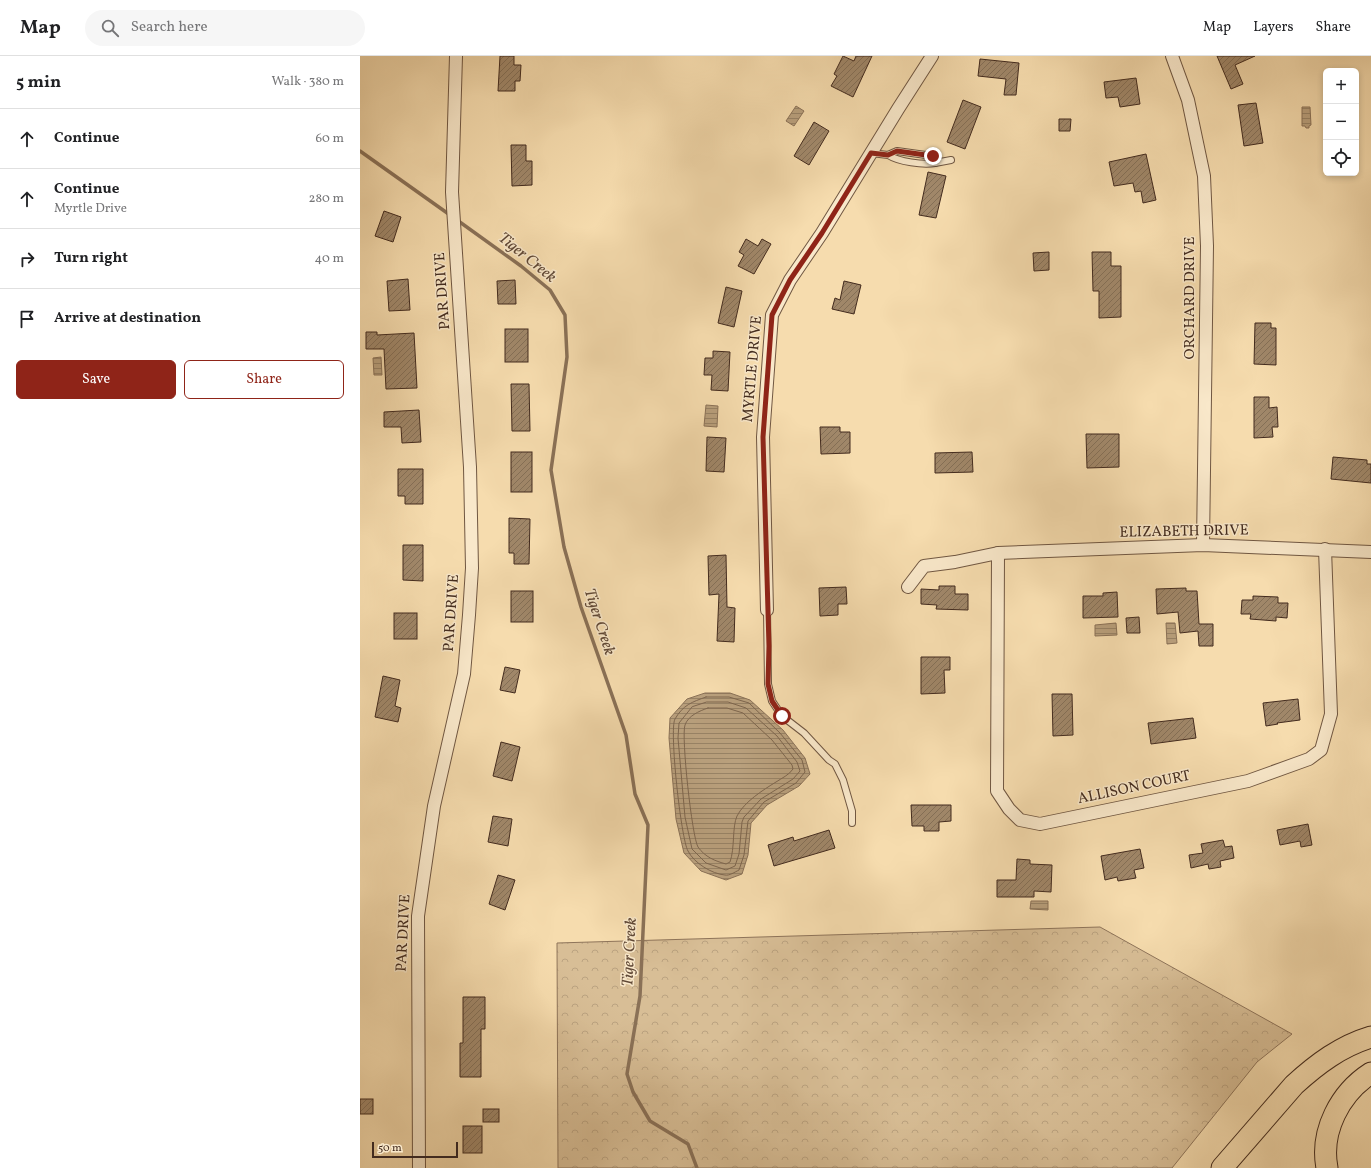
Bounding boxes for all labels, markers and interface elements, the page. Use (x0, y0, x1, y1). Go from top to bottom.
search box (85, 10, 365, 46)
text: Map (20, 15, 61, 41)
icon: search (99, 17, 121, 39)
text: Search here (131, 17, 208, 38)
text: Map (1203, 18, 1231, 37)
text: Layers (1253, 18, 1293, 37)
text: Share (1315, 18, 1351, 37)
map controls (1323, 68, 1359, 176)
button: + (1323, 68, 1359, 104)
text: 5 min (16, 71, 61, 94)
text: Walk · 380 m (271, 73, 344, 91)
button: − (1323, 104, 1359, 140)
icon: ahead (16, 128, 38, 150)
text: Continue (54, 128, 119, 149)
text: 60 m (316, 130, 344, 148)
button: locate (1323, 140, 1359, 176)
route end (924, 147, 942, 165)
text: Continue (54, 179, 119, 200)
icon: ahead (16, 188, 38, 210)
text: 280 m (308, 190, 344, 208)
text: Myrtle Drive (54, 200, 127, 218)
water label: Tiger Creek (493, 228, 561, 289)
street label: ORCHARD DRIVE (1180, 237, 1201, 359)
icon: right (16, 248, 38, 270)
text: Turn right (54, 248, 128, 269)
text: 40 m (315, 250, 344, 268)
street label: PAR DRIVE (430, 252, 456, 330)
icon: arrive (16, 308, 38, 330)
text: Arrive at destination (54, 308, 201, 329)
street label: MYRTLE DRIVE (738, 315, 768, 423)
button: Save (16, 360, 176, 399)
button: Share (184, 360, 344, 399)
street label: ELIZABETH DRIVE (1119, 520, 1249, 544)
street label: PAR DRIVE (439, 574, 465, 652)
water label: Tiger Creek (578, 586, 620, 659)
route start (773, 707, 791, 725)
street label: ALLISON COURT (1076, 766, 1192, 810)
street label: PAR DRIVE (391, 894, 417, 972)
water label: Tiger Creek (617, 916, 643, 987)
scale bar (372, 1140, 458, 1159)
text: 50 m (378, 1141, 402, 1156)

